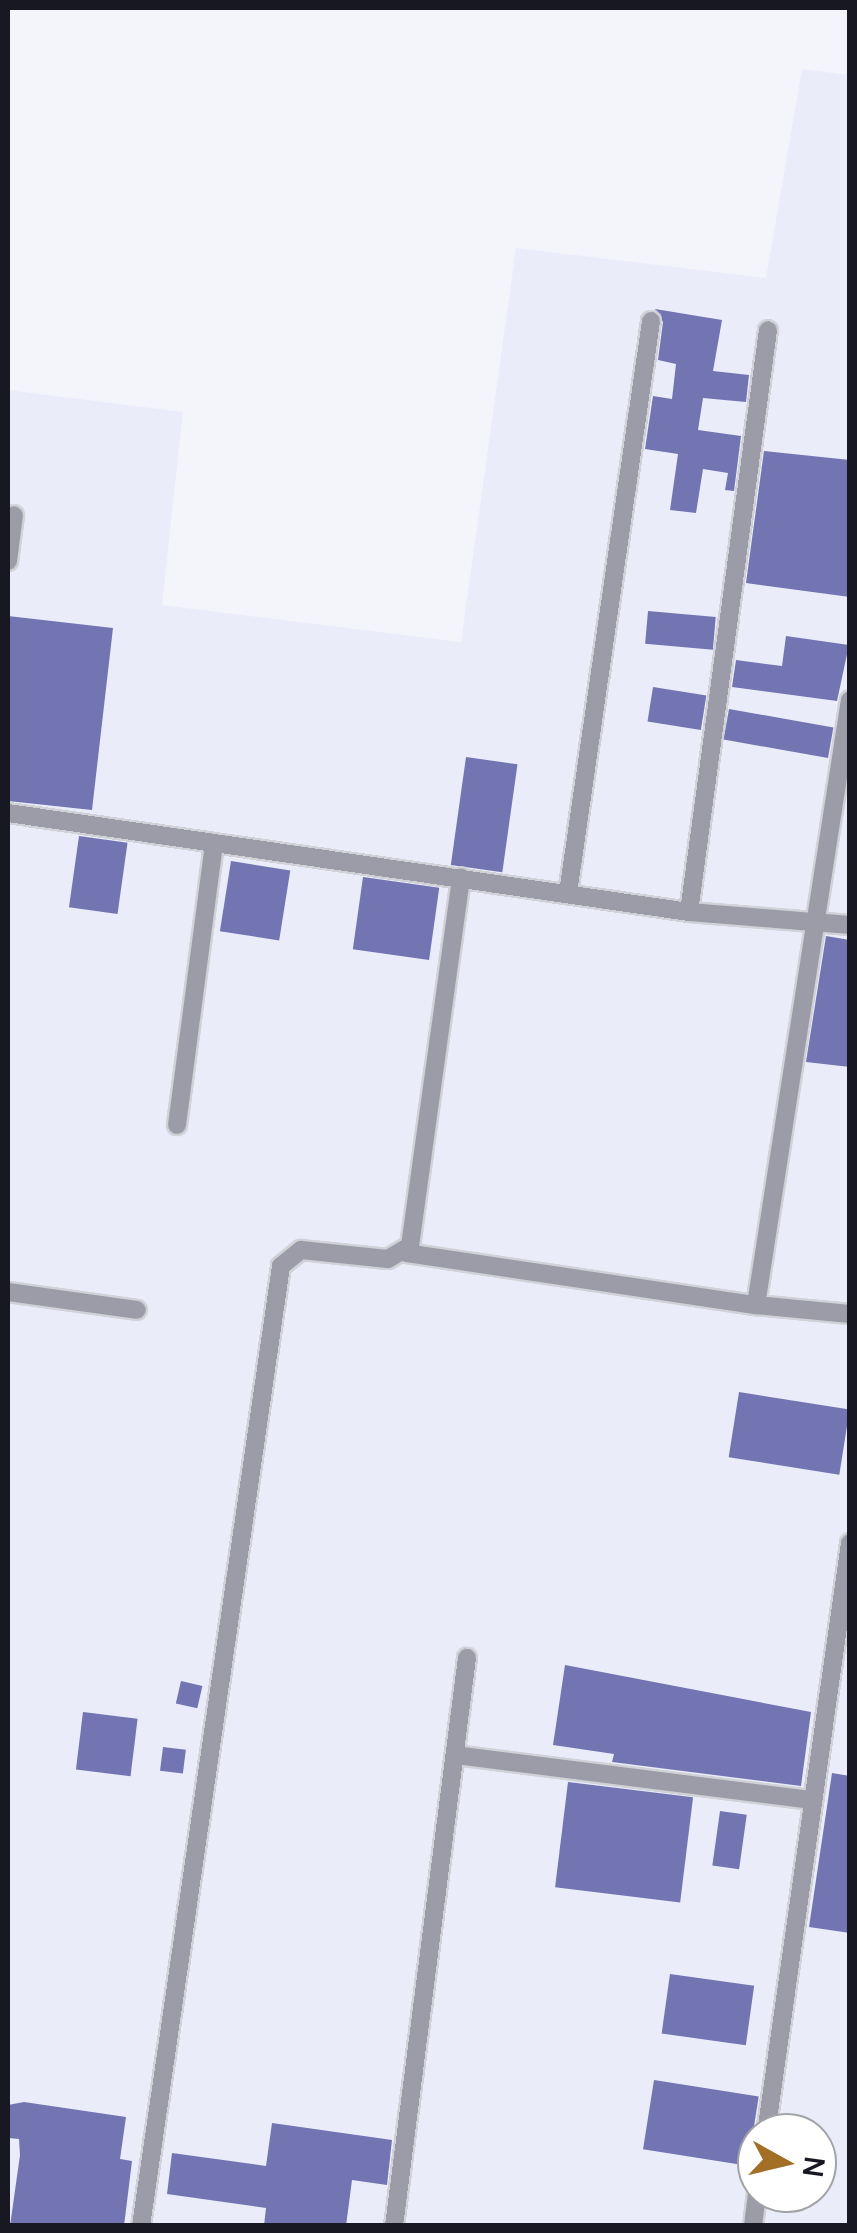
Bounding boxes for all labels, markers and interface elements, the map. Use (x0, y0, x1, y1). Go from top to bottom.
north arrow (737, 2113, 837, 2213)
text: N (795, 2154, 835, 2179)

